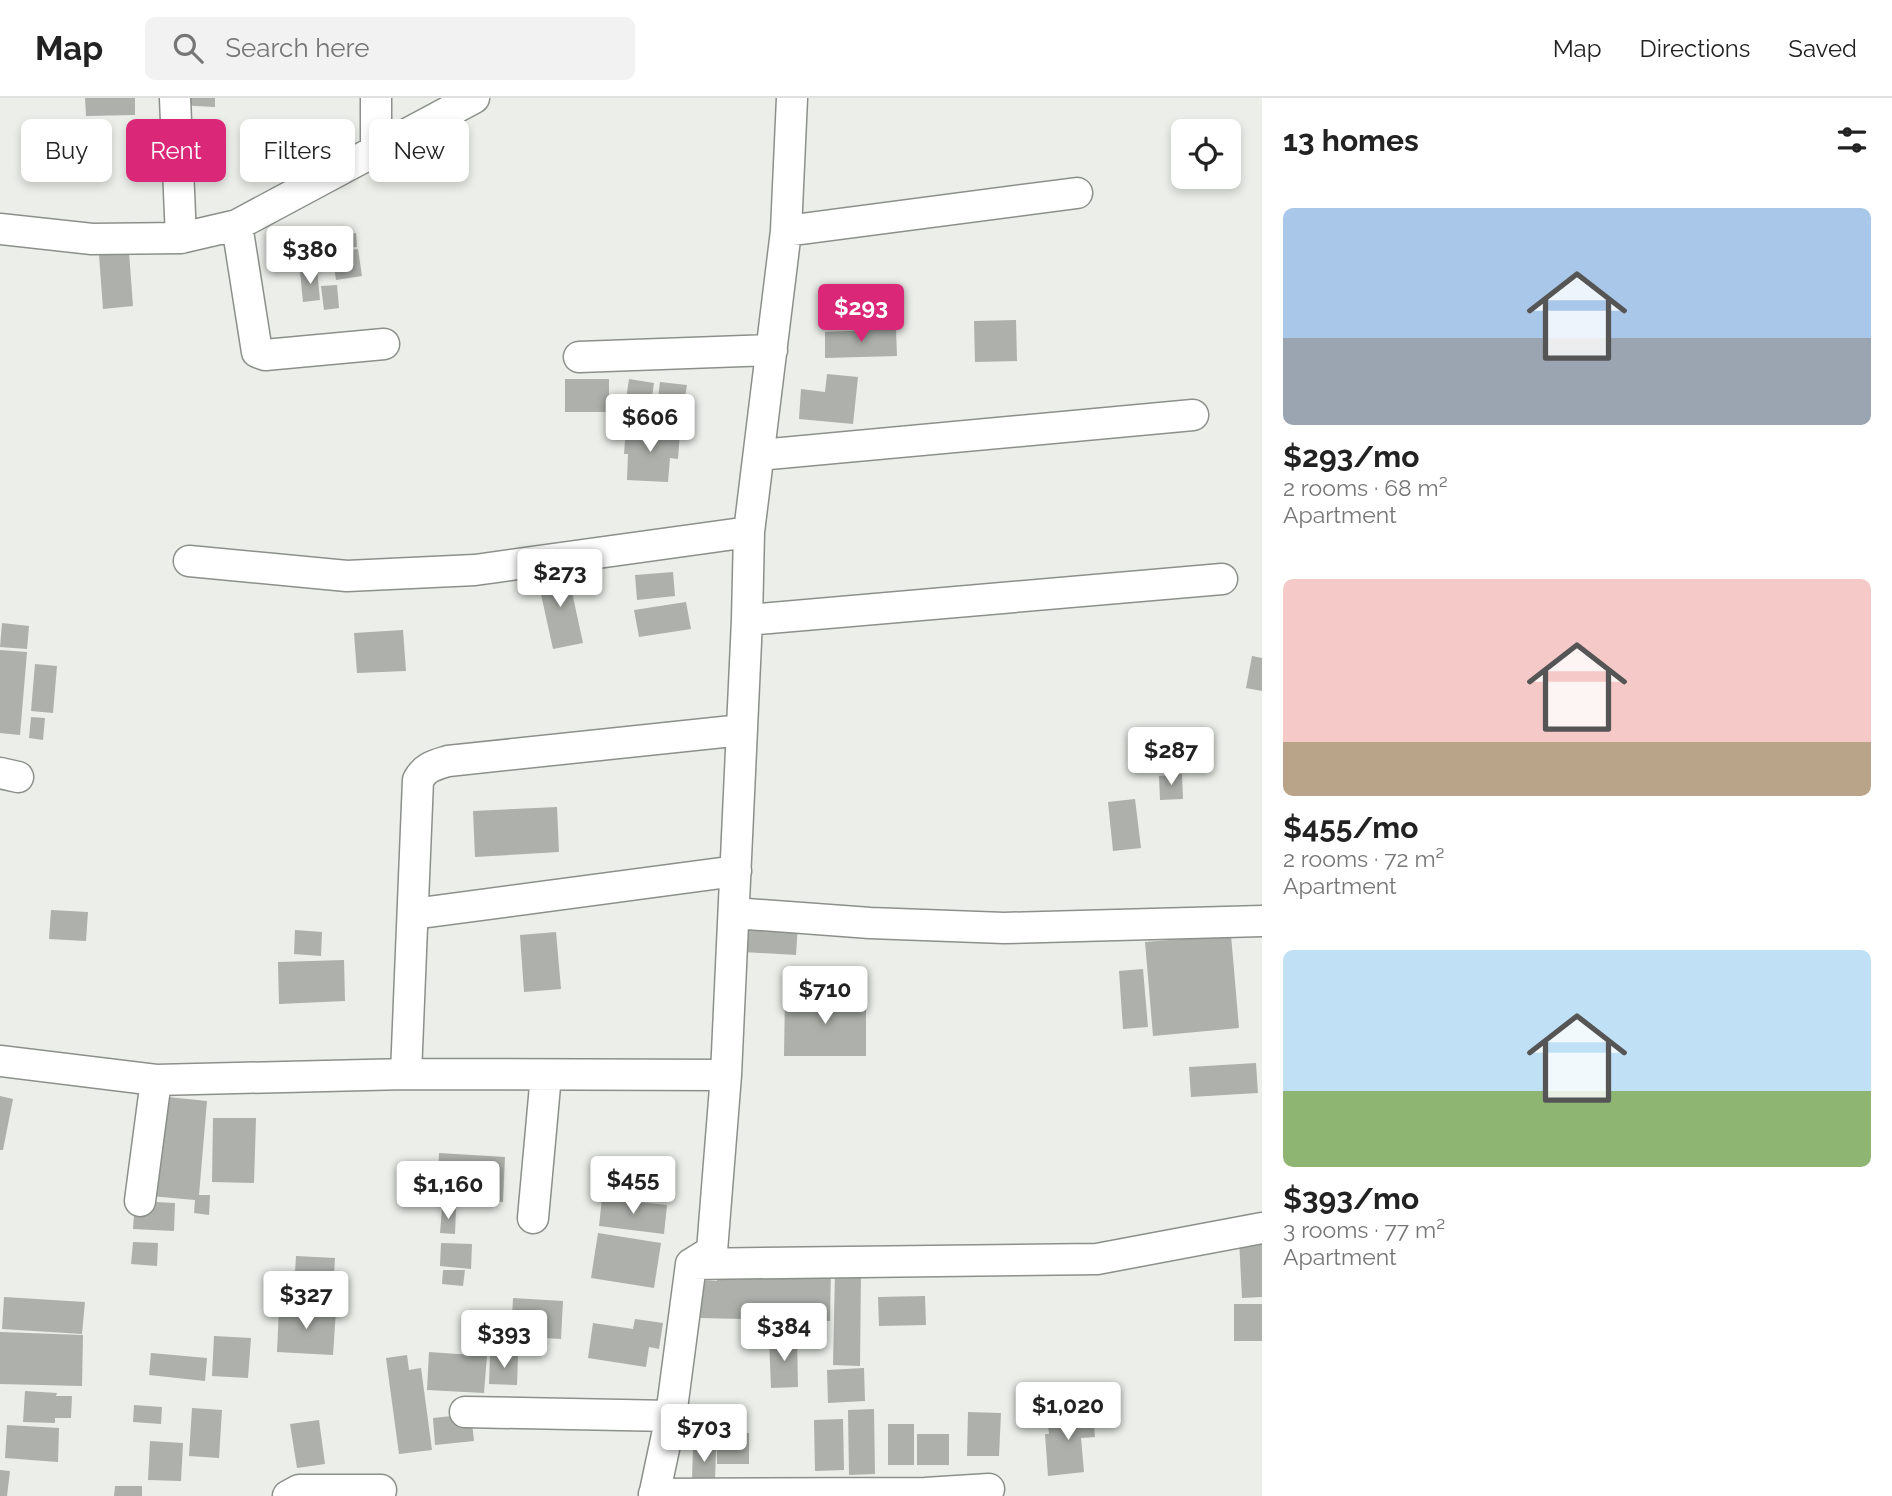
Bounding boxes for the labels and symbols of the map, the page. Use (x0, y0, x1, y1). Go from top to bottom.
pin: $380 (269, 226, 351, 286)
pin: $293 (820, 285, 902, 344)
pin: $606 (609, 394, 691, 454)
pin: $273 (519, 550, 601, 609)
pin: $287 (1130, 728, 1212, 787)
pin: $710 (784, 967, 866, 1026)
pin: $455 (592, 1156, 674, 1216)
pin: $1,160 (391, 1162, 505, 1221)
pin: $327 (265, 1272, 347, 1331)
pin: $384 (743, 1304, 825, 1363)
pin: $393 (463, 1310, 545, 1370)
pin: $1,020 (1011, 1382, 1125, 1442)
pin: $703 (663, 1404, 745, 1464)

